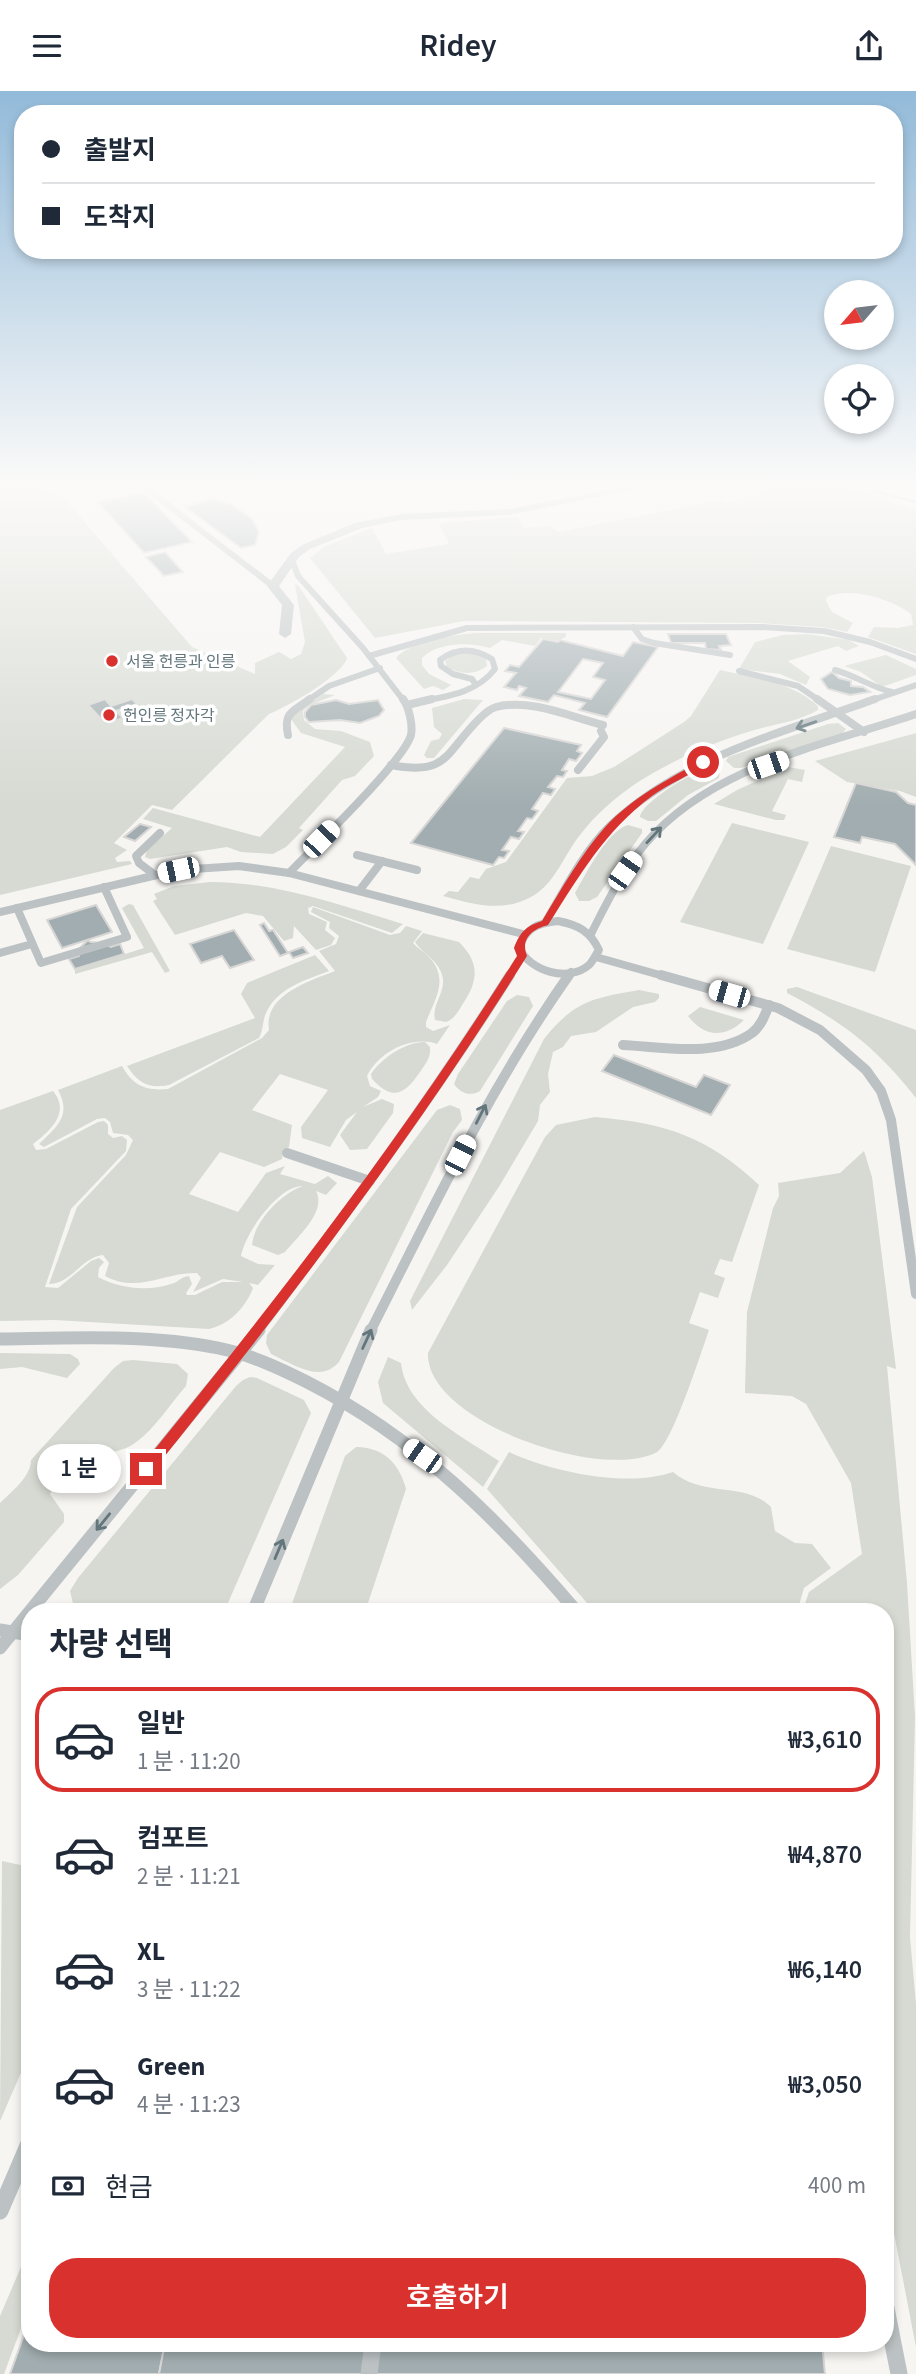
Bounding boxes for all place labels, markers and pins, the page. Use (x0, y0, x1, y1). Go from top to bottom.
place label: 서울 헌릉과 인릉 (126, 651, 235, 673)
marker: 서울 헌릉과 인릉 (104, 653, 120, 669)
place label: 헌인릉 정자각 (123, 705, 215, 727)
marker: 헌인릉 정자각 (101, 707, 117, 723)

